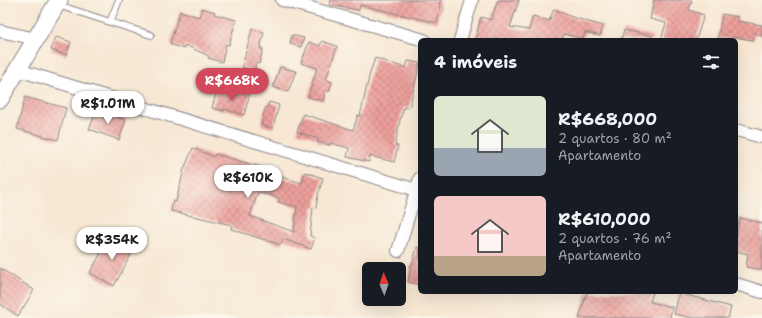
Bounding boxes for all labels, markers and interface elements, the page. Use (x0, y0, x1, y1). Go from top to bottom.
text: 4 imóveis (434, 51, 517, 73)
icon: filters (700, 51, 722, 73)
pin: R$668K (199, 68, 265, 102)
text: R$668K (205, 72, 259, 89)
pin: R$1.01M (71, 91, 145, 125)
text: R$1.01M (81, 95, 135, 112)
text: R$668,000 (558, 108, 657, 130)
icon: home (466, 112, 514, 160)
text: 2 quartos · 80 m² (558, 130, 672, 147)
text: Apartamento (558, 147, 641, 164)
pin: R$610K (215, 165, 281, 199)
text: R$610K (223, 169, 273, 186)
text: R$610,000 (558, 208, 651, 230)
icon: home (466, 212, 514, 260)
pin: R$354K (79, 227, 145, 261)
text: 2 quartos · 76 m² (558, 230, 671, 247)
text: R$354K (85, 231, 139, 248)
text: Apartamento (558, 247, 641, 264)
north arrow (362, 262, 406, 306)
map controls (362, 262, 406, 306)

